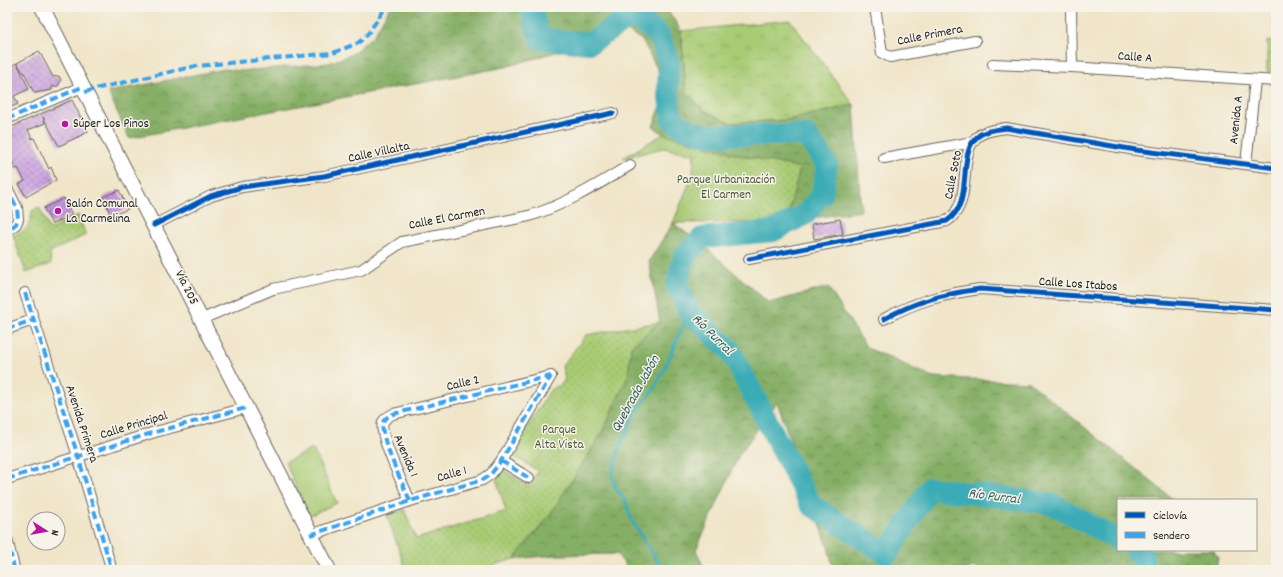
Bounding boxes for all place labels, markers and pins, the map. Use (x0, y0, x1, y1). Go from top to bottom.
place label: Súper Los Pinos (73, 115, 149, 134)
marker: Súper Los Pinos (60, 119, 70, 129)
place label: Salón Comunal La Carmelina (66, 195, 138, 229)
marker: Salón Comunal La Carmelina (53, 206, 63, 216)

